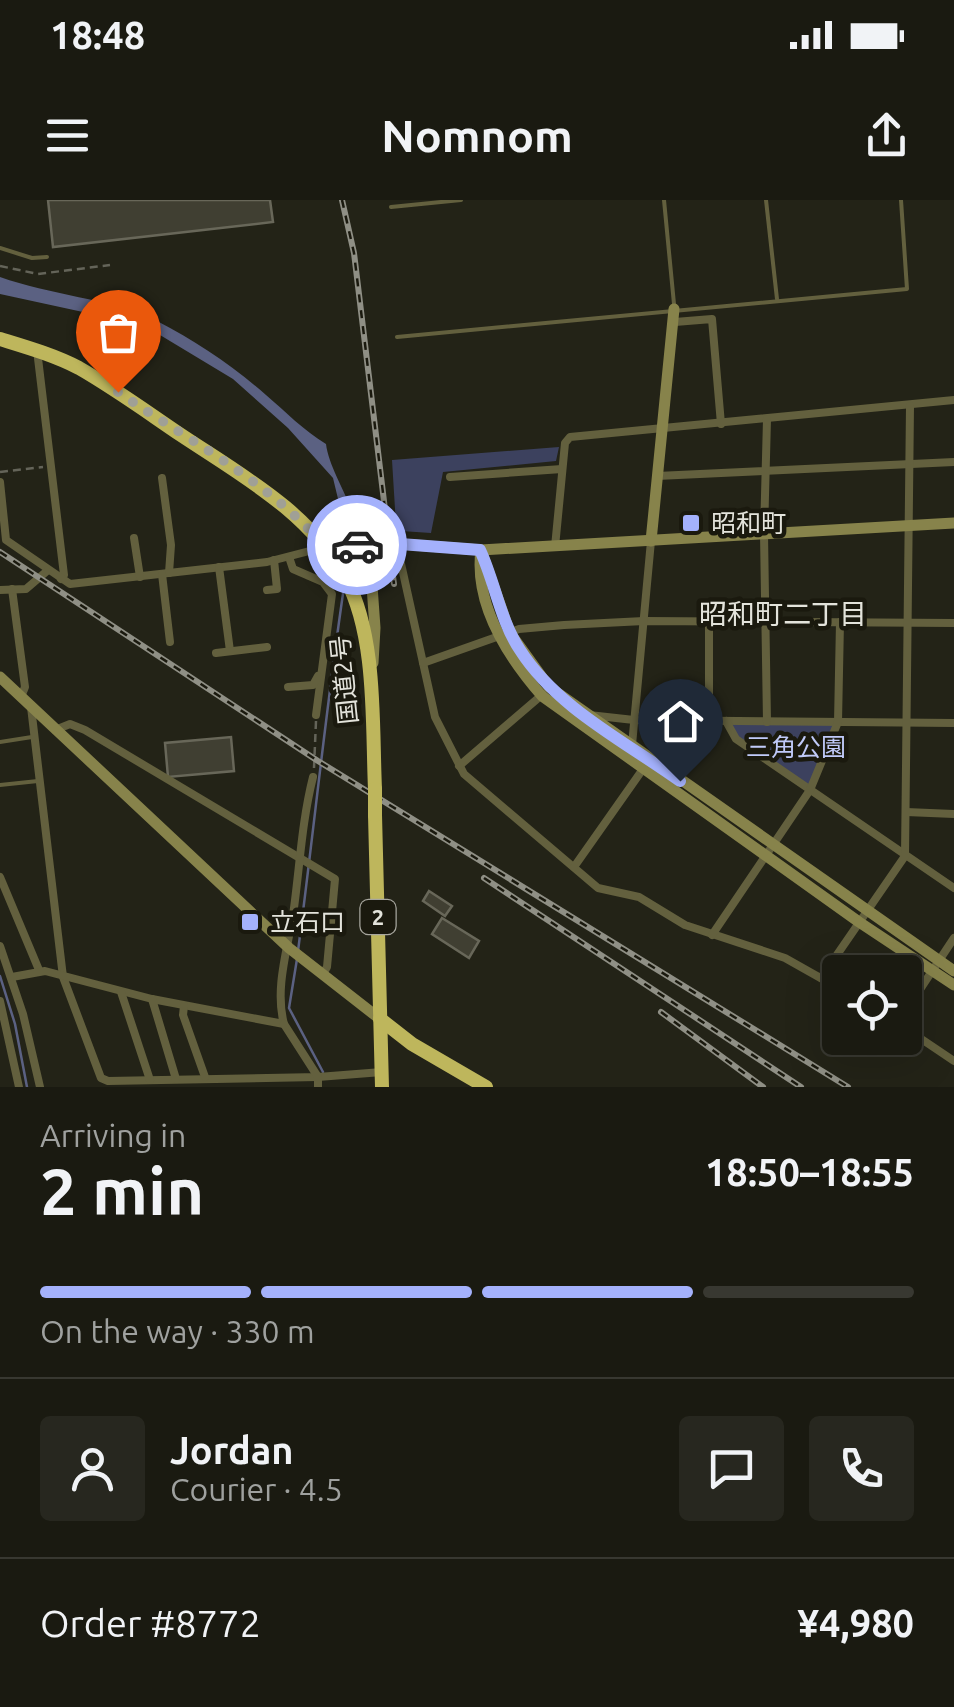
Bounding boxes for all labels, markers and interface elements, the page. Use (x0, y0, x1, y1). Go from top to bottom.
text: 18:48 (50, 14, 145, 56)
icon: menu (40, 108, 95, 163)
icon: share (859, 108, 914, 163)
text: Nomnom (381, 110, 573, 161)
pin (76, 290, 161, 393)
icon: bag (91, 305, 146, 360)
courier (307, 495, 407, 595)
place label: 昭和町 (711, 509, 786, 537)
marker: 昭和町 (680, 512, 702, 534)
icon: car (330, 518, 385, 573)
district label: 昭和町二丁目 (699, 598, 867, 629)
street label: 国道2号 (325, 634, 363, 726)
pin (638, 679, 723, 782)
icon: home (653, 694, 708, 749)
park label: 三角公園 (746, 733, 846, 761)
road number: 2 (360, 900, 396, 934)
place label: 立石口 (270, 908, 345, 936)
marker: 立石口 (239, 911, 261, 933)
map controls (822, 955, 922, 1055)
button: locate (822, 955, 922, 1055)
text: Arriving in (40, 1117, 186, 1153)
text: 18:50–18:55 (705, 1151, 914, 1193)
text: 2 min (40, 1154, 204, 1227)
text: On the way · 330 m (40, 1313, 315, 1349)
button: person (40, 1416, 145, 1521)
button: chat (679, 1416, 784, 1521)
button: phone (809, 1416, 914, 1521)
text: Jordan (170, 1429, 294, 1471)
text: Courier · 4.5 (170, 1471, 343, 1507)
text: Order #8772 (40, 1602, 261, 1644)
text: ¥4,980 (797, 1602, 914, 1644)

